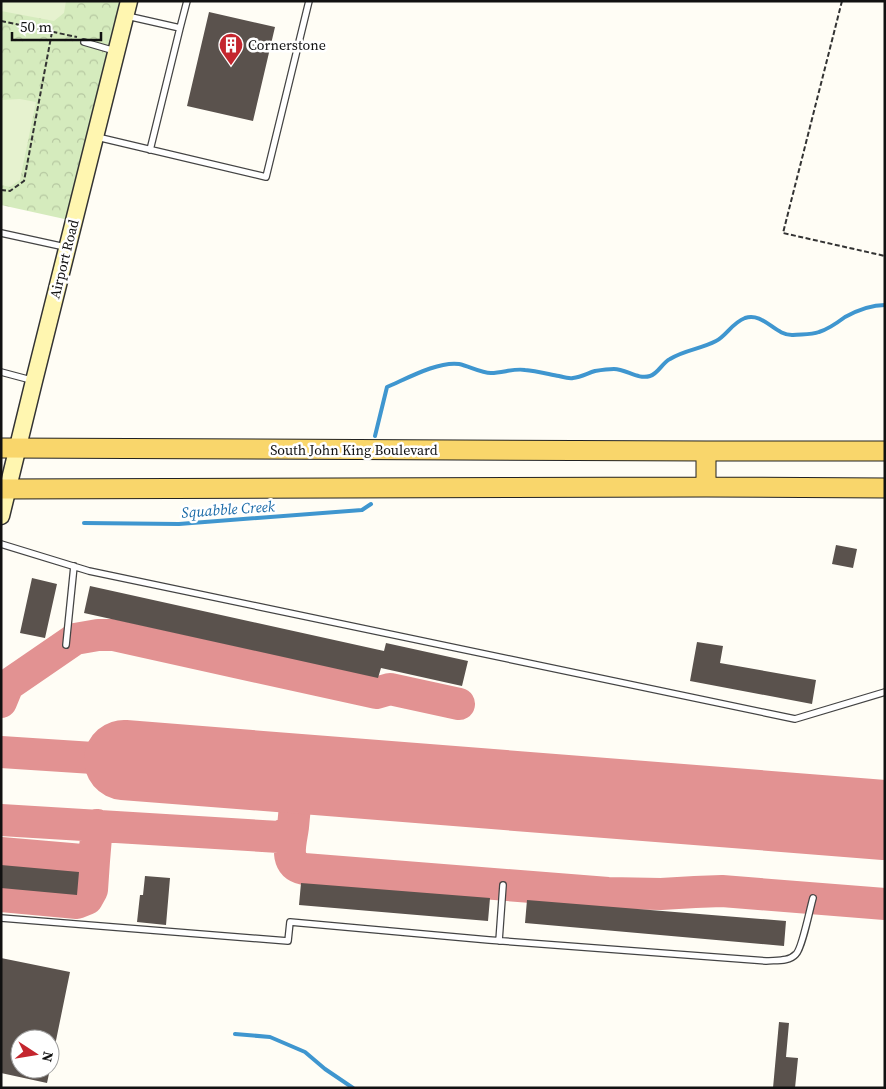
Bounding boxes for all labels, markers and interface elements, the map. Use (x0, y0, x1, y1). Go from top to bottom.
scale bar (12, 10, 101, 42)
text: 50 m (20, 16, 52, 37)
building icon: Cornerstone (218, 32, 244, 66)
place label: Cornerstone (248, 35, 326, 55)
street label: Airport Road (45, 217, 84, 301)
street label: South John King Boulevard (270, 440, 438, 460)
water label: Squabble Creek (181, 495, 276, 523)
north arrow (10, 1029, 60, 1079)
text: N (37, 1050, 59, 1064)

